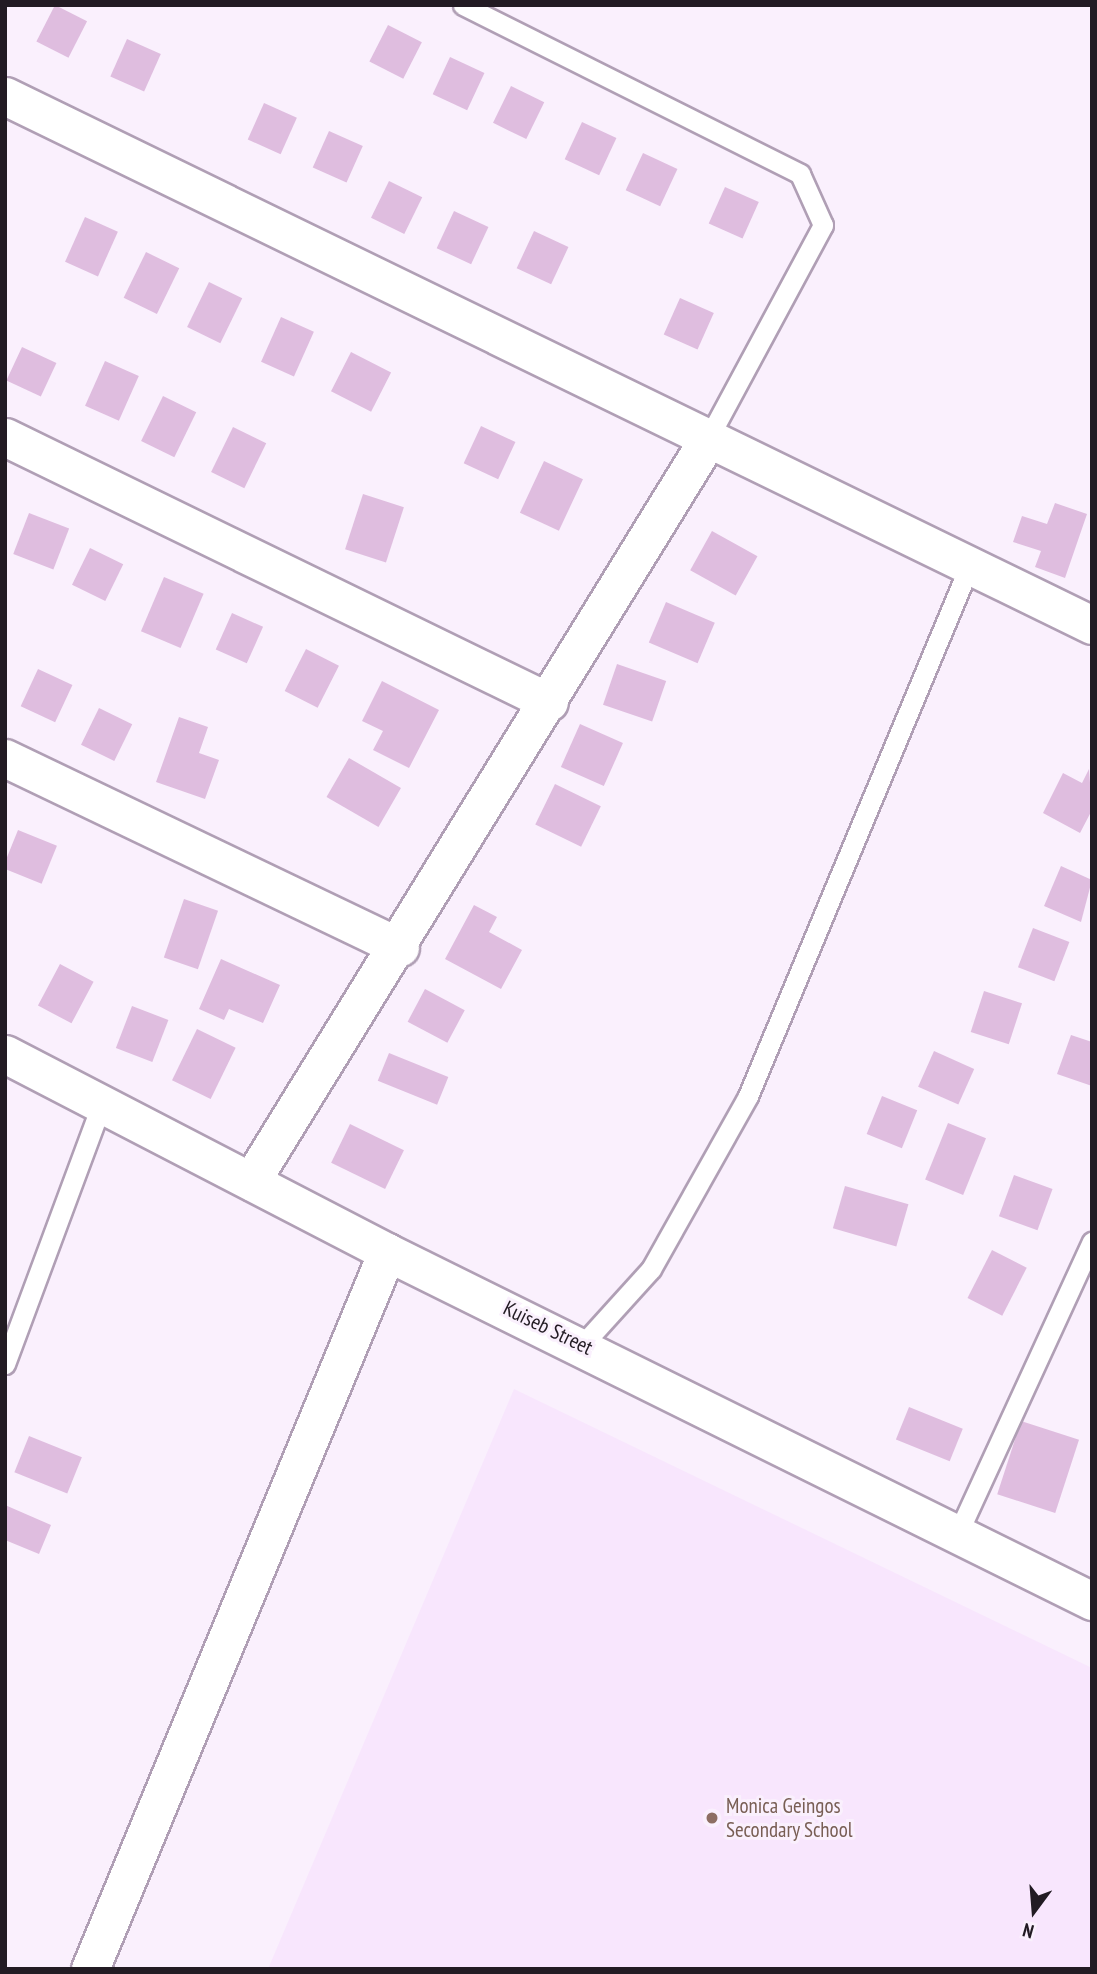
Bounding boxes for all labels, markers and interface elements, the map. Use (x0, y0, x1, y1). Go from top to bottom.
street label: Kuiseb Street (499, 1296, 597, 1360)
place label: Monica Geingos Secondary School (726, 1793, 853, 1843)
marker: Monica Geingos Secondary School (704, 1810, 720, 1826)
north arrow (999, 1876, 1069, 1946)
text: N (1020, 1918, 1036, 1944)

